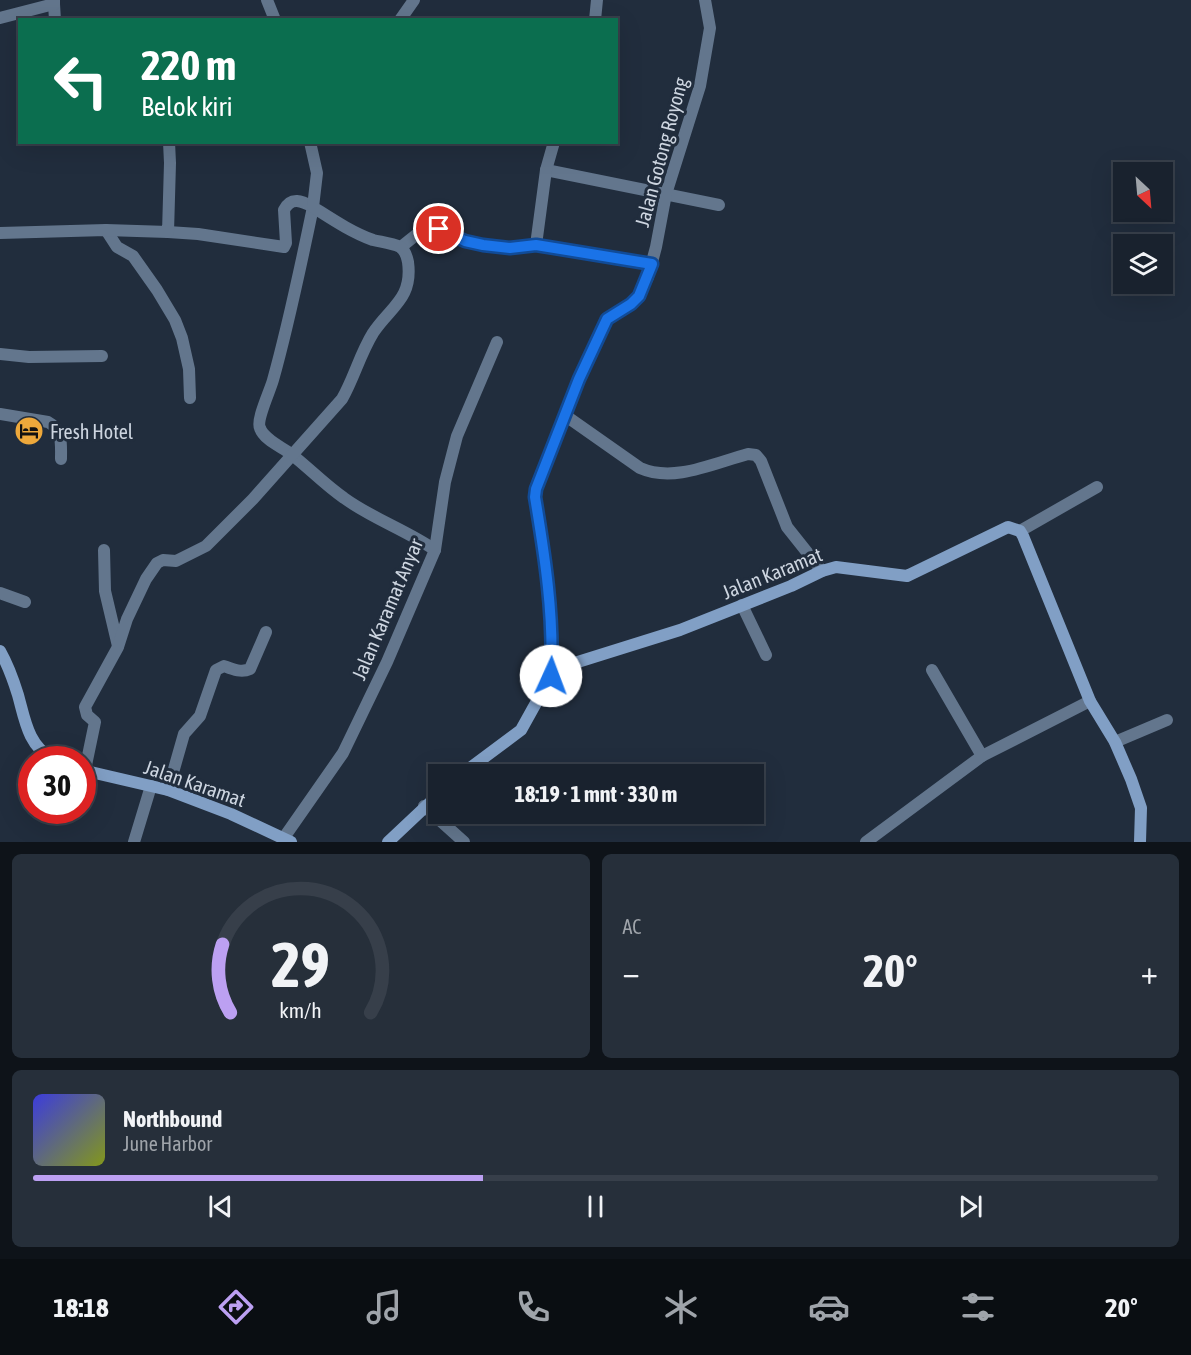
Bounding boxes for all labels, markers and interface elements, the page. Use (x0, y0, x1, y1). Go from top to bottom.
text: 220 m (141, 41, 236, 89)
icon: left (42, 42, 120, 120)
street label: Jalan Gotong Royong (630, 74, 692, 229)
text: Belok kiri (141, 91, 233, 122)
north arrow (1113, 162, 1173, 222)
map controls (1113, 162, 1173, 294)
pin (413, 203, 464, 254)
icon: arrive (422, 212, 455, 245)
button: layers (1113, 234, 1173, 294)
hotel icon: Fresh Hotel (13, 415, 45, 447)
place label: Fresh Hotel (50, 420, 134, 443)
street label: Jalan Karamat Anyar (347, 534, 428, 683)
street label: Jalan Karamat (719, 542, 826, 603)
position arrow (519, 644, 583, 708)
speed limit sign: 30 (18, 746, 96, 824)
street label: Jalan Karamat (141, 755, 249, 811)
text: 18:19 · 1 mnt · 330 m (515, 781, 677, 807)
text: AC (623, 915, 641, 938)
text: 29 (271, 929, 330, 1000)
text: 20° (863, 945, 918, 997)
text: − (623, 953, 640, 991)
text: + (1141, 953, 1158, 991)
text: km/h (279, 998, 322, 1023)
text: Northbound (123, 1106, 222, 1132)
text: June Harbor (123, 1132, 212, 1155)
icon: previous (204, 1190, 237, 1223)
icon: pause (579, 1190, 612, 1223)
icon: next (954, 1190, 987, 1223)
icon: directions (215, 1286, 257, 1328)
icon: music (363, 1286, 405, 1328)
icon: phone (512, 1286, 554, 1328)
icon: climate (660, 1286, 702, 1328)
icon: car (808, 1286, 850, 1328)
icon: filters (957, 1286, 999, 1328)
text: 18:18 (53, 1292, 109, 1323)
text: 20° (1105, 1292, 1138, 1323)

